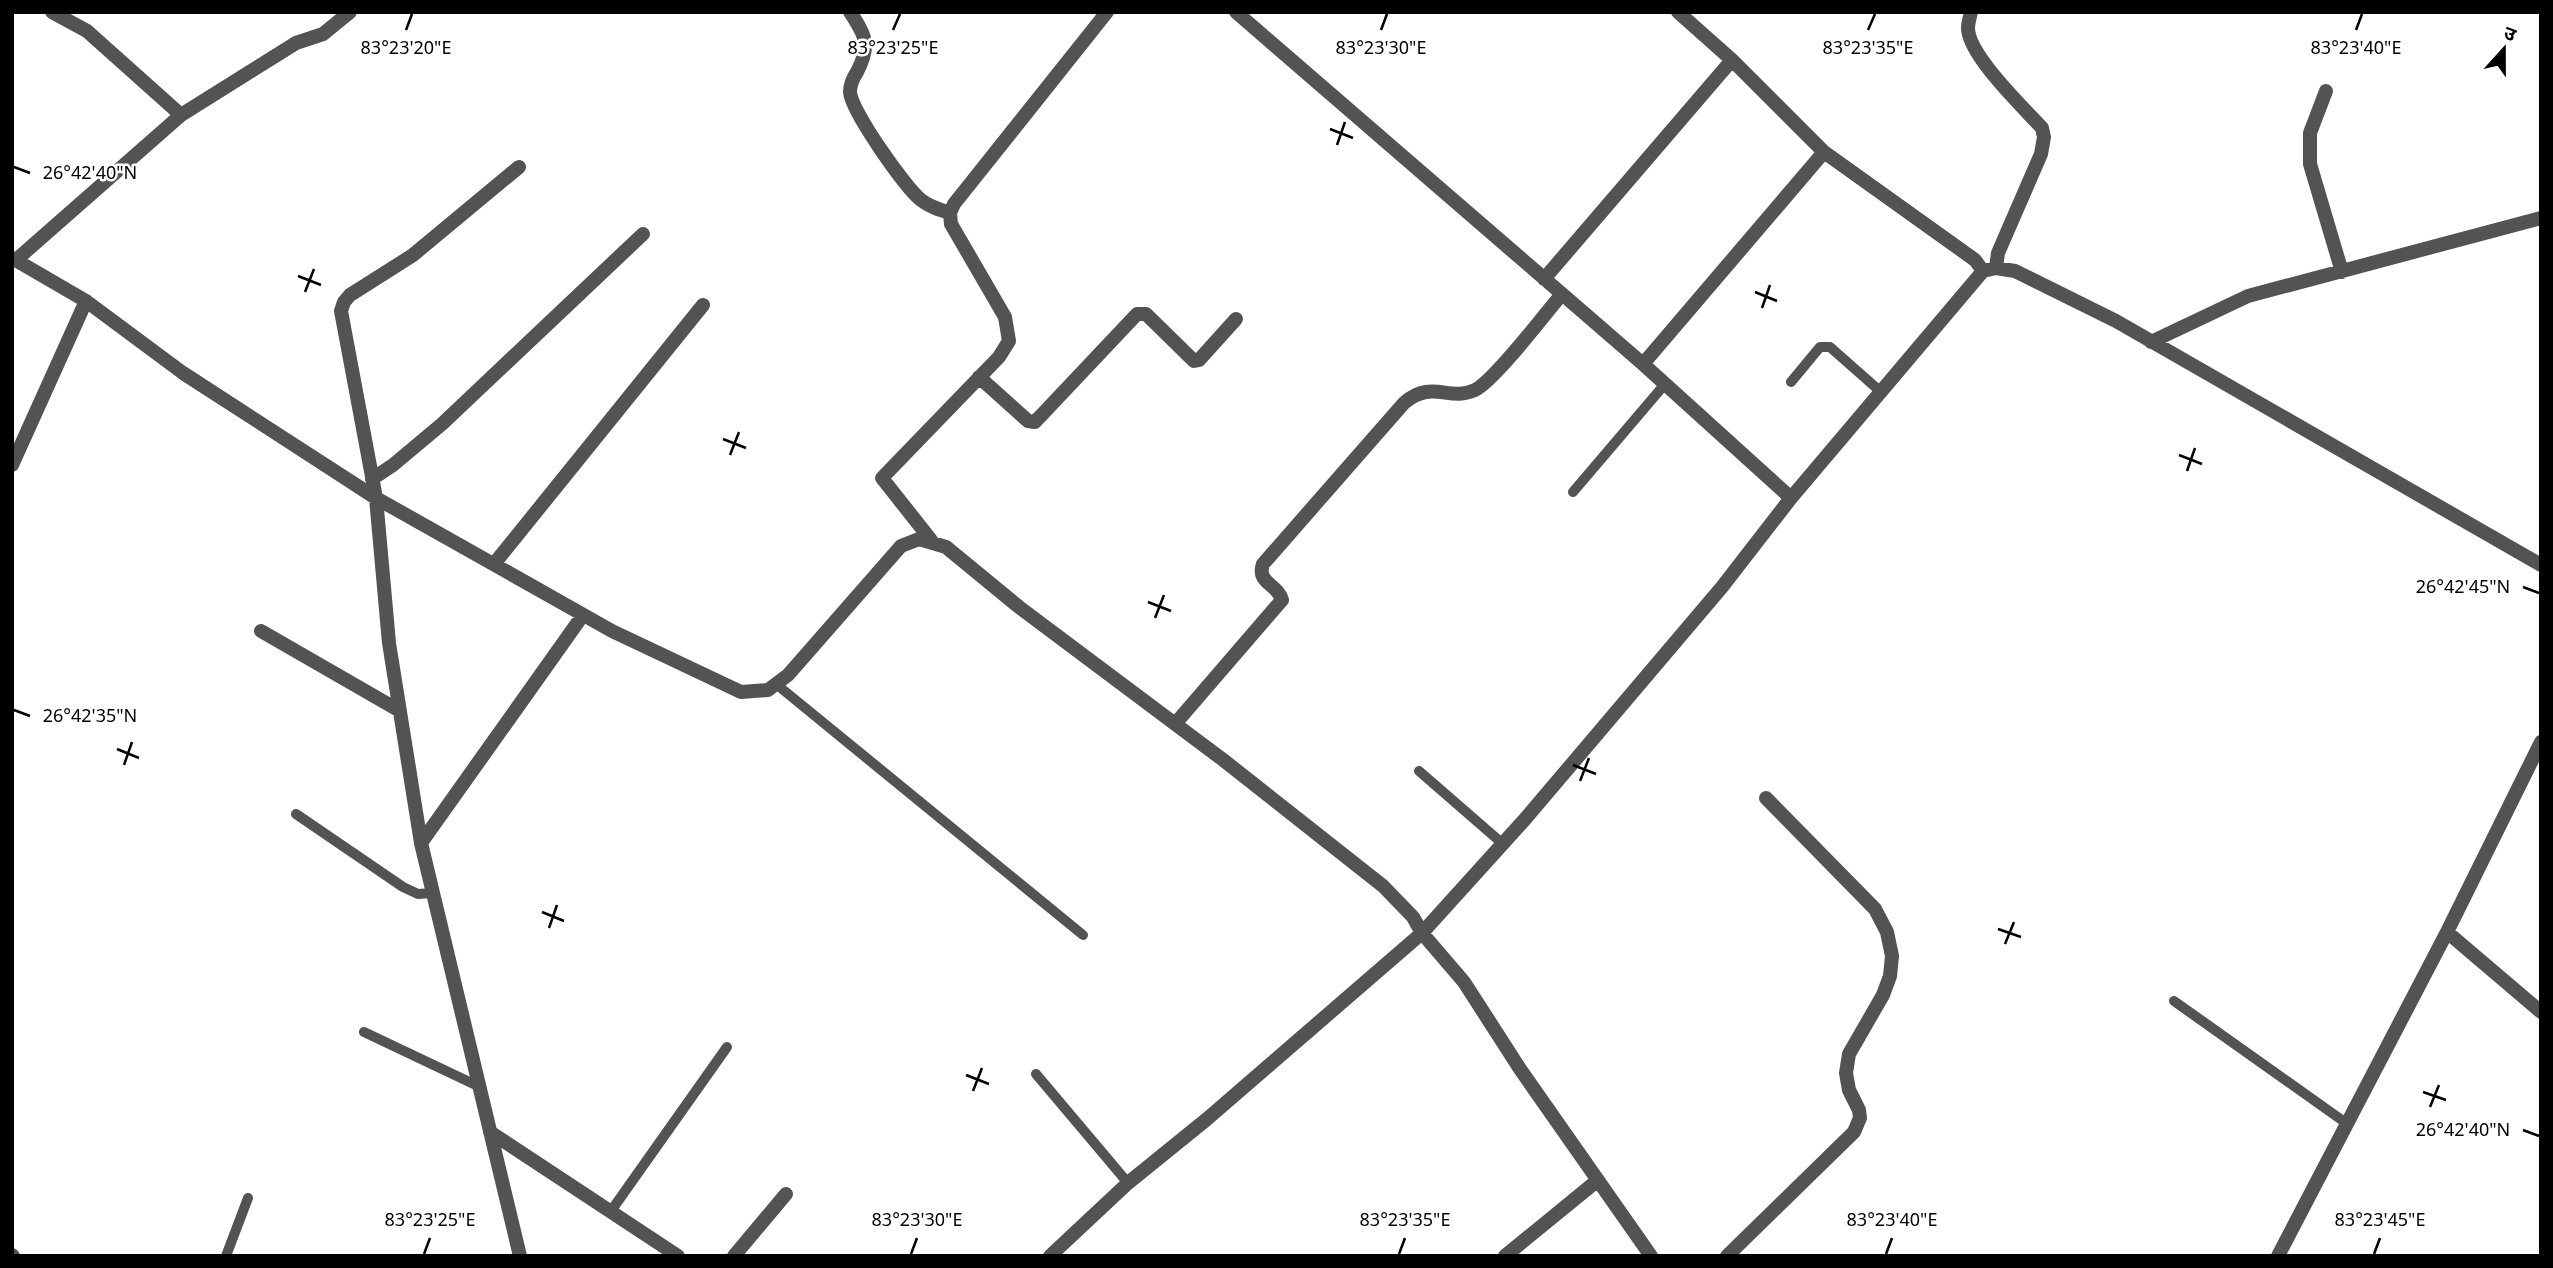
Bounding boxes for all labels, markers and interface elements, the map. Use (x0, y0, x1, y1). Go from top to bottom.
north arrow (2469, 14, 2539, 84)
text: उ (2500, 19, 2521, 48)
text: 83°23'20"E (361, 35, 451, 59)
text: 83°23'25"E (848, 35, 938, 59)
text: 83°23'30"E (1336, 35, 1426, 59)
text: 83°23'35"E (1823, 35, 1913, 59)
text: 83°23'40"E (2311, 35, 2401, 59)
text: 26°42'40"N (43, 160, 137, 184)
text: 26°42'45"N (2416, 574, 2510, 598)
text: 26°42'35"N (43, 703, 137, 727)
text: 26°42'40"N (2416, 1117, 2510, 1141)
text: 83°23'25"E (385, 1207, 475, 1231)
text: 83°23'30"E (872, 1207, 962, 1231)
text: 83°23'35"E (1360, 1207, 1450, 1231)
text: 83°23'40"E (1847, 1207, 1937, 1231)
text: 83°23'45"E (2335, 1207, 2425, 1231)

